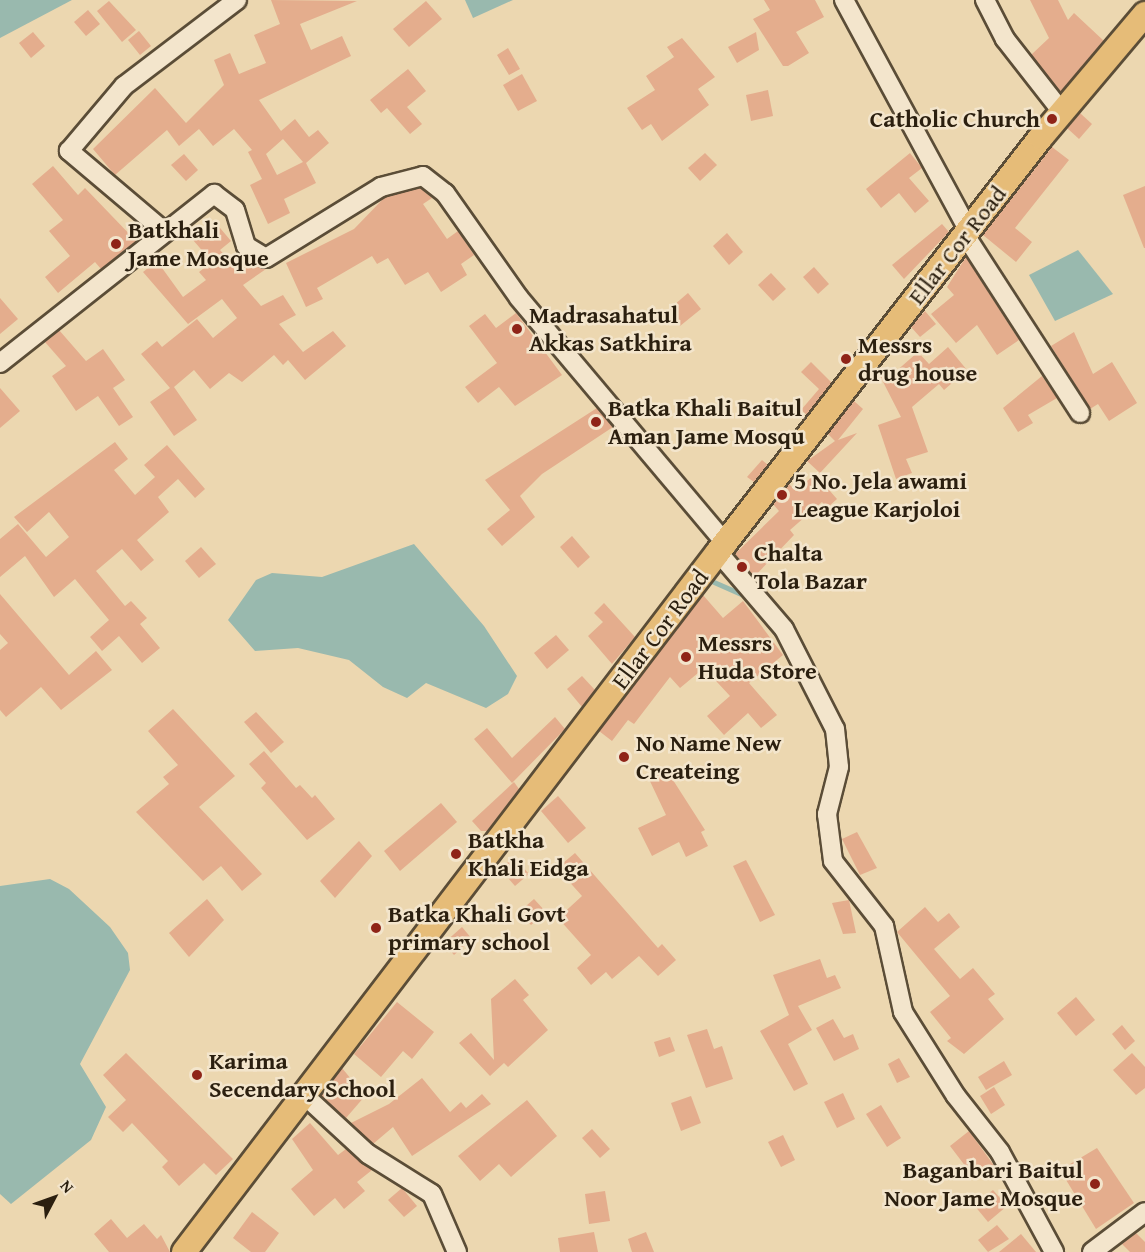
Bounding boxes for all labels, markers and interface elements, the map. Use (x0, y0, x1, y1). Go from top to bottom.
place label: Catholic Church (870, 105, 1040, 133)
marker: Catholic Church (1045, 112, 1059, 126)
street label: Ellar Cor Road (902, 180, 1012, 310)
place label: Batkhali Jame Mosque (128, 216, 269, 272)
marker: Batkhali Jame Mosque (109, 237, 123, 251)
place label: Madrasahatul Akkas Satkhira (529, 301, 692, 357)
marker: Madrasahatul Akkas Satkhira (510, 322, 524, 336)
place label: Messrs drug house (858, 331, 977, 387)
marker: Messrs drug house (839, 352, 853, 366)
place label: Batka Khali Baitul Aman Jame Mosqu (608, 394, 805, 450)
marker: Batka Khali Baitul Aman Jame Mosqu (589, 415, 603, 429)
place label: 5 No. Jela awami League Karjoloi (794, 467, 967, 523)
marker: 5 No. Jela awami League Karjoloi (775, 488, 789, 502)
place label: Chalta Tola Bazar (754, 539, 867, 595)
marker: Chalta Tola Bazar (735, 560, 749, 574)
street label: Ellar Cor Road (606, 563, 714, 695)
place label: Messrs Huda Store (698, 629, 817, 685)
marker: Messrs Huda Store (679, 650, 693, 664)
place label: No Name New Createing (636, 729, 781, 785)
marker: No Name New Createing (617, 750, 631, 764)
place label: Batkha Khali Eidga (468, 826, 589, 882)
marker: Batkha Khali Eidga (449, 847, 463, 861)
place label: Batka Khali Govt primary school (388, 900, 566, 956)
marker: Batka Khali Govt primary school (369, 921, 383, 935)
place label: Karima Secendary School (209, 1047, 396, 1103)
marker: Karima Secendary School (190, 1068, 204, 1082)
place label: Baganbari Baitul Noor Jame Mosque (884, 1156, 1083, 1212)
north arrow (24, 1168, 84, 1228)
text: N (55, 1174, 80, 1198)
marker: Baganbari Baitul Noor Jame Mosque (1088, 1177, 1102, 1191)

